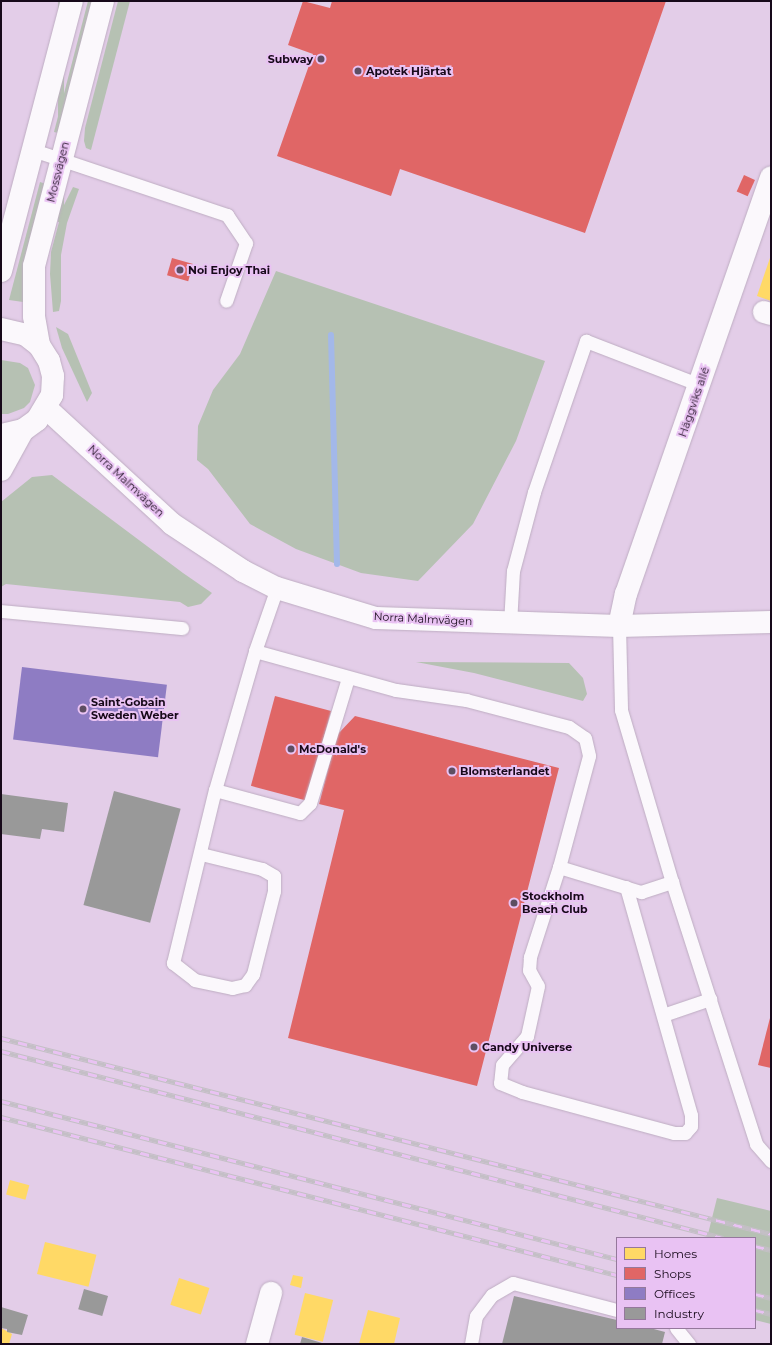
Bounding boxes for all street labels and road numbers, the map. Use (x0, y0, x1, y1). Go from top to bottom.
street label: Mossvägen (44, 140, 72, 204)
street label: Häggviks allé (676, 365, 712, 439)
street label: Norra Malmvägen (85, 442, 167, 520)
street label: Norra Malmvägen (373, 610, 473, 628)

